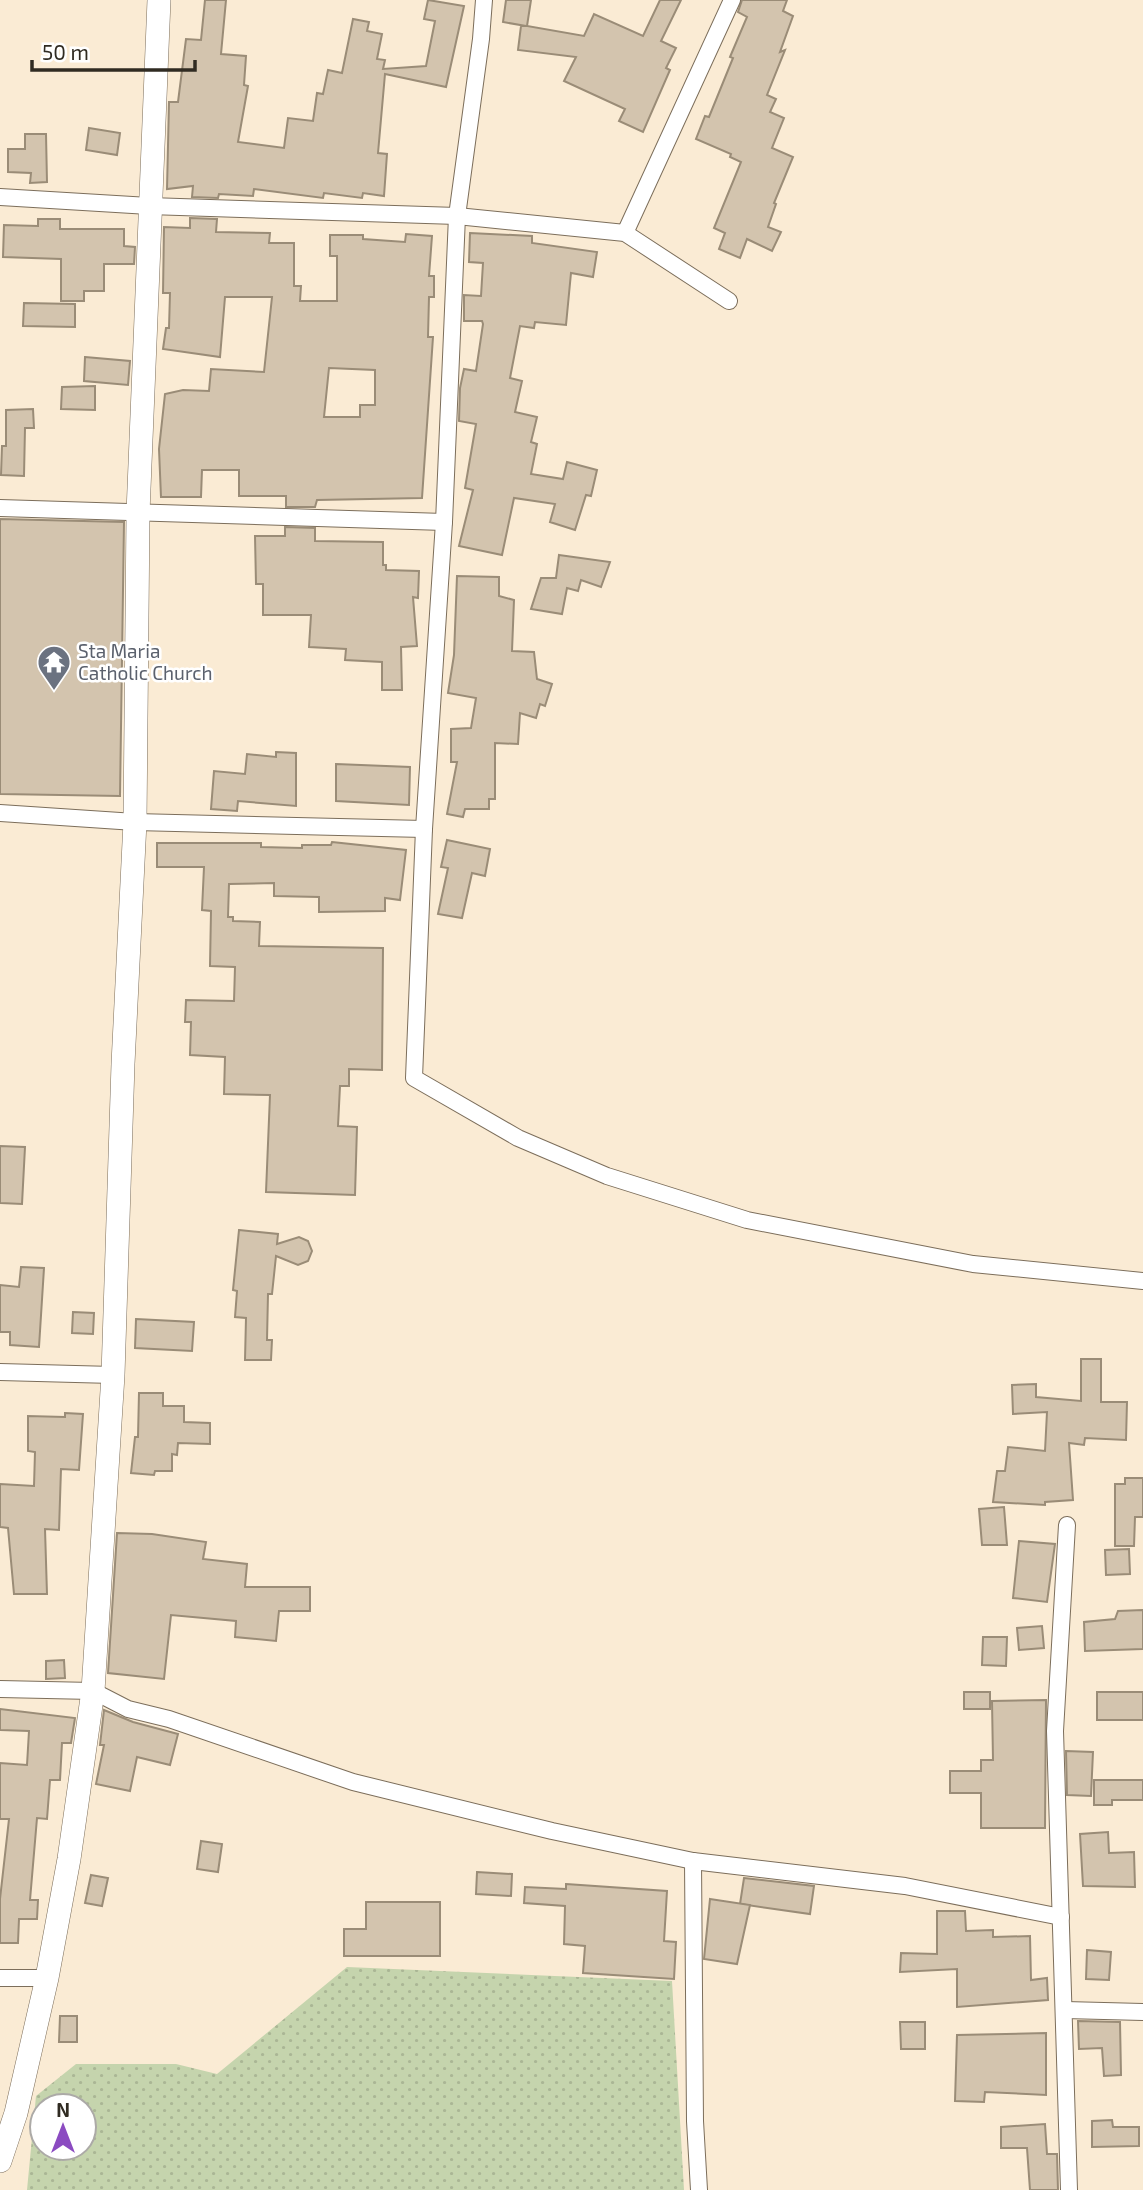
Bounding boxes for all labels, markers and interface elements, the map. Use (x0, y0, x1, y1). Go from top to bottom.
scale bar (32, 28, 194, 72)
text: 50 m (42, 39, 89, 64)
place label: Sta Maria Catholic Church (78, 639, 213, 684)
temple icon: Sta Maria Catholic Church (35, 643, 73, 692)
north arrow (28, 2092, 98, 2162)
text: N (56, 2098, 70, 2121)

